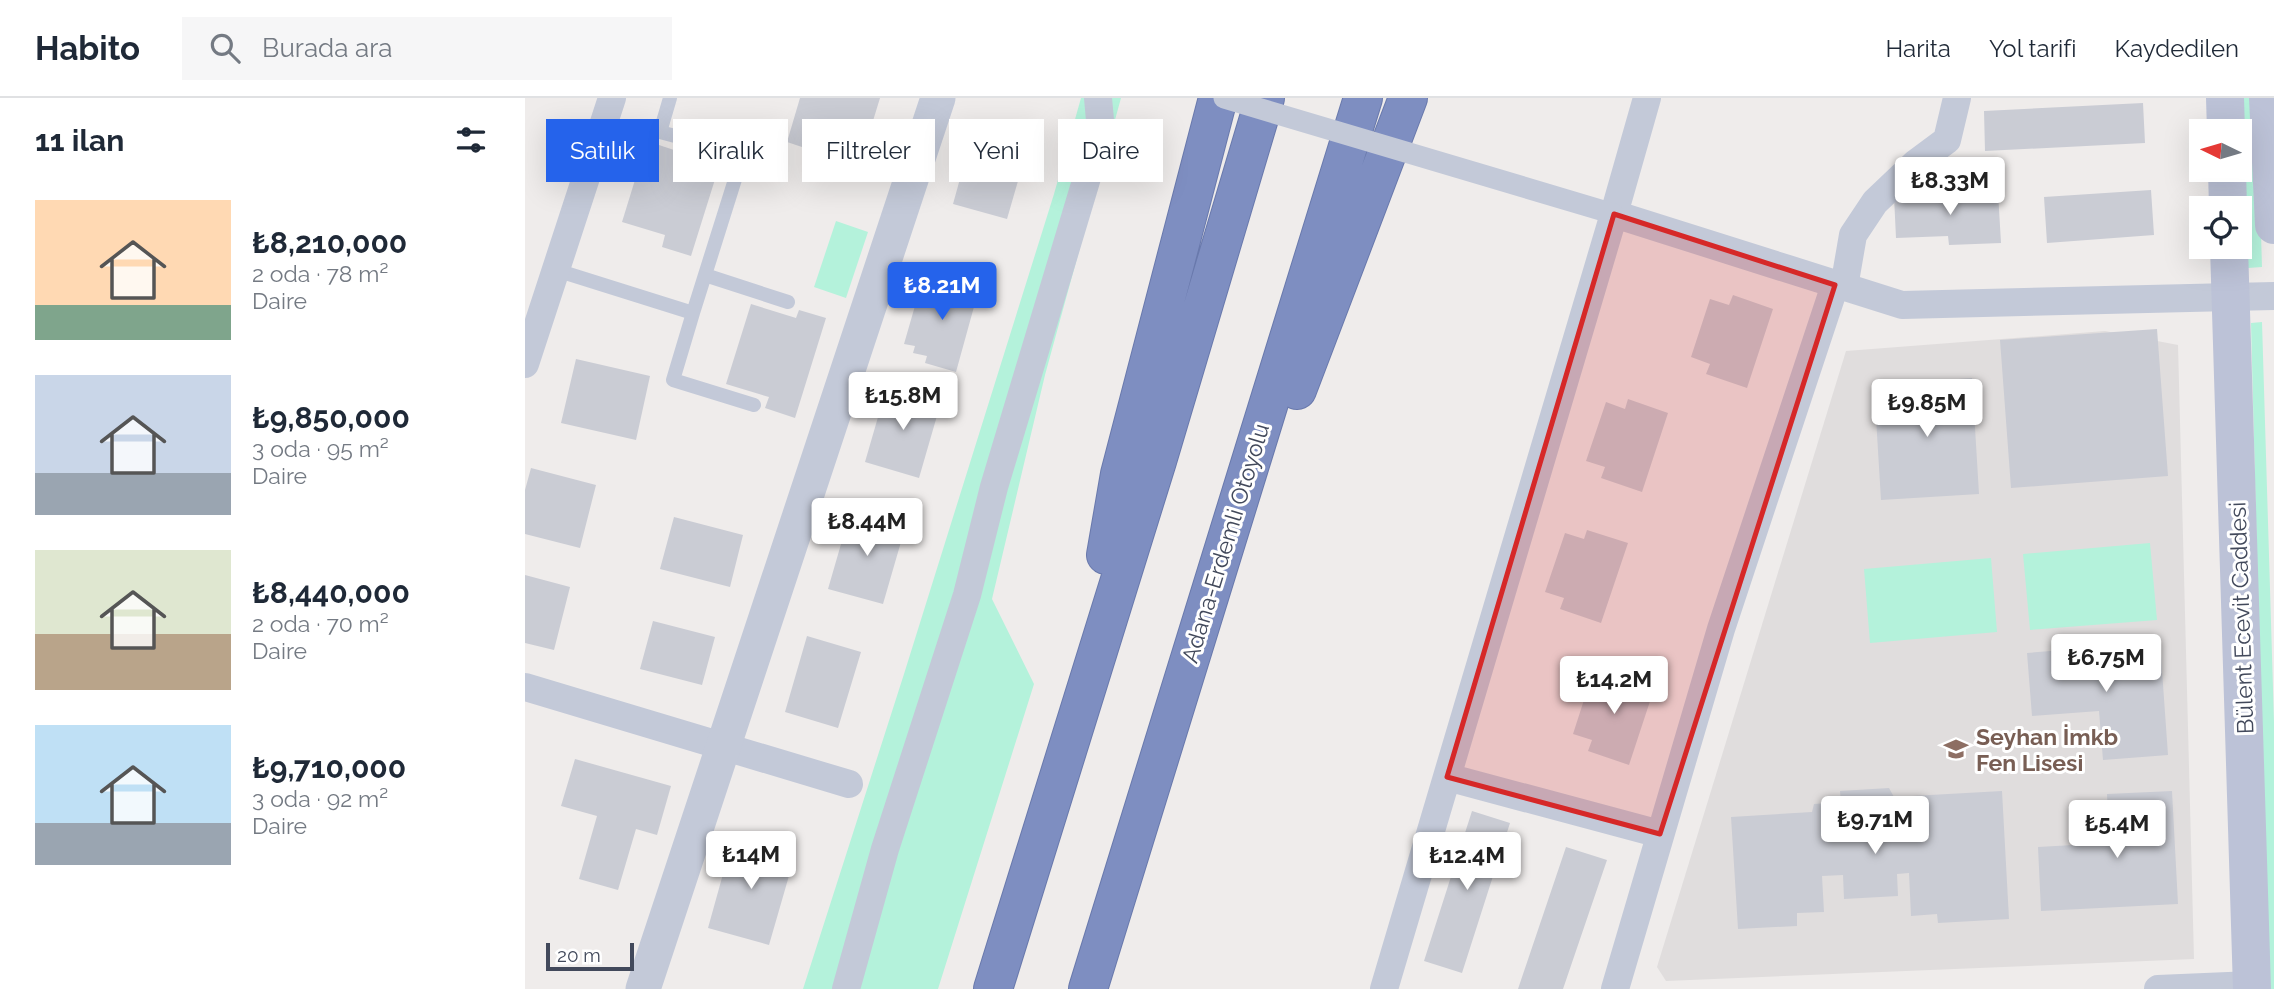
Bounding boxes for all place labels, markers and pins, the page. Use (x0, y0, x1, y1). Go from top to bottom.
pin: ₺8.33M (1893, 158, 2007, 217)
pin: ₺8.21M (885, 262, 999, 322)
pin: ₺15.8M (846, 372, 960, 432)
pin: ₺9.85M (1870, 380, 1984, 439)
pin: ₺8.44M (810, 498, 924, 558)
pin: ₺6.75M (2049, 634, 2163, 694)
pin: ₺14.2M (1557, 656, 1671, 716)
place label: Seyhan İmkb Fen Lisesi (1976, 723, 2118, 776)
school or university icon: Seyhan İmkb Fen Lisesi (1942, 735, 1970, 763)
pin: ₺9.71M (1818, 796, 1932, 856)
pin: ₺5.4M (2068, 800, 2166, 860)
pin: ₺14M (710, 832, 792, 891)
pin: ₺12.4M (1410, 832, 1524, 892)

